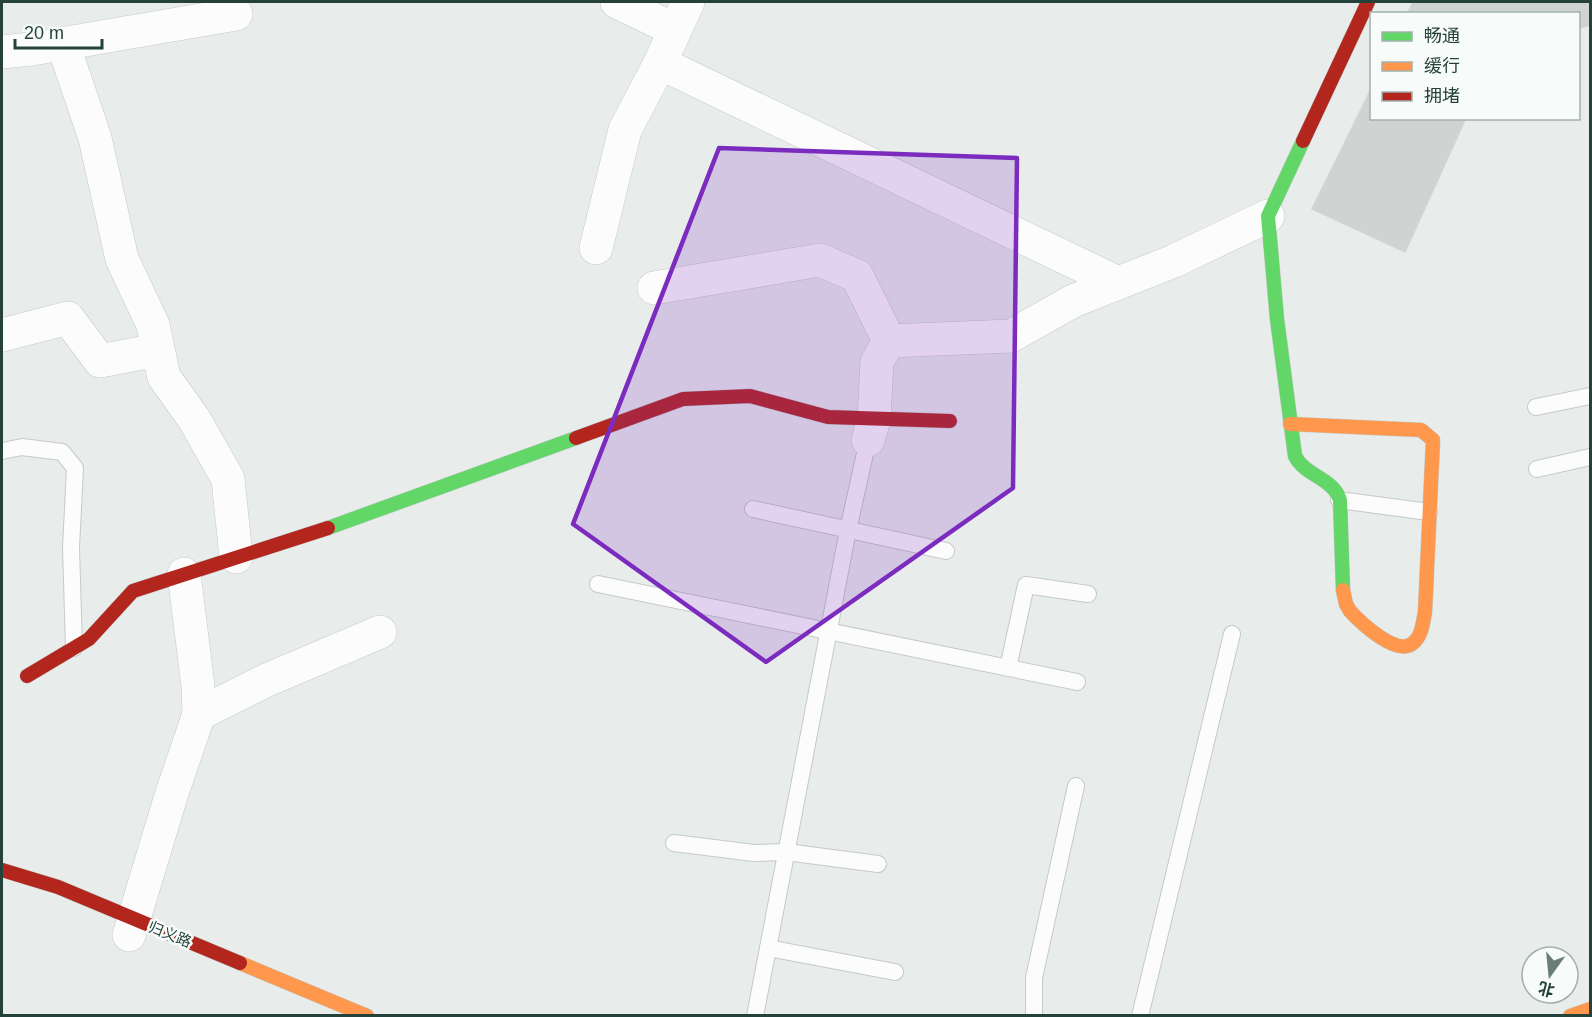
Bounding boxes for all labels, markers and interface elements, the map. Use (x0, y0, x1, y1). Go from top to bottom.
scale bar (15, 12, 102, 50)
legend (1370, 12, 1580, 120)
text: 20 m (24, 23, 64, 43)
text: 畅通 (1424, 26, 1460, 46)
text: 缓行 (1424, 56, 1460, 76)
text: 拥堵 (1424, 86, 1460, 106)
street label: 归义路 (146, 918, 194, 950)
north arrow (1520, 945, 1580, 1005)
text: 北 (1536, 979, 1556, 999)

